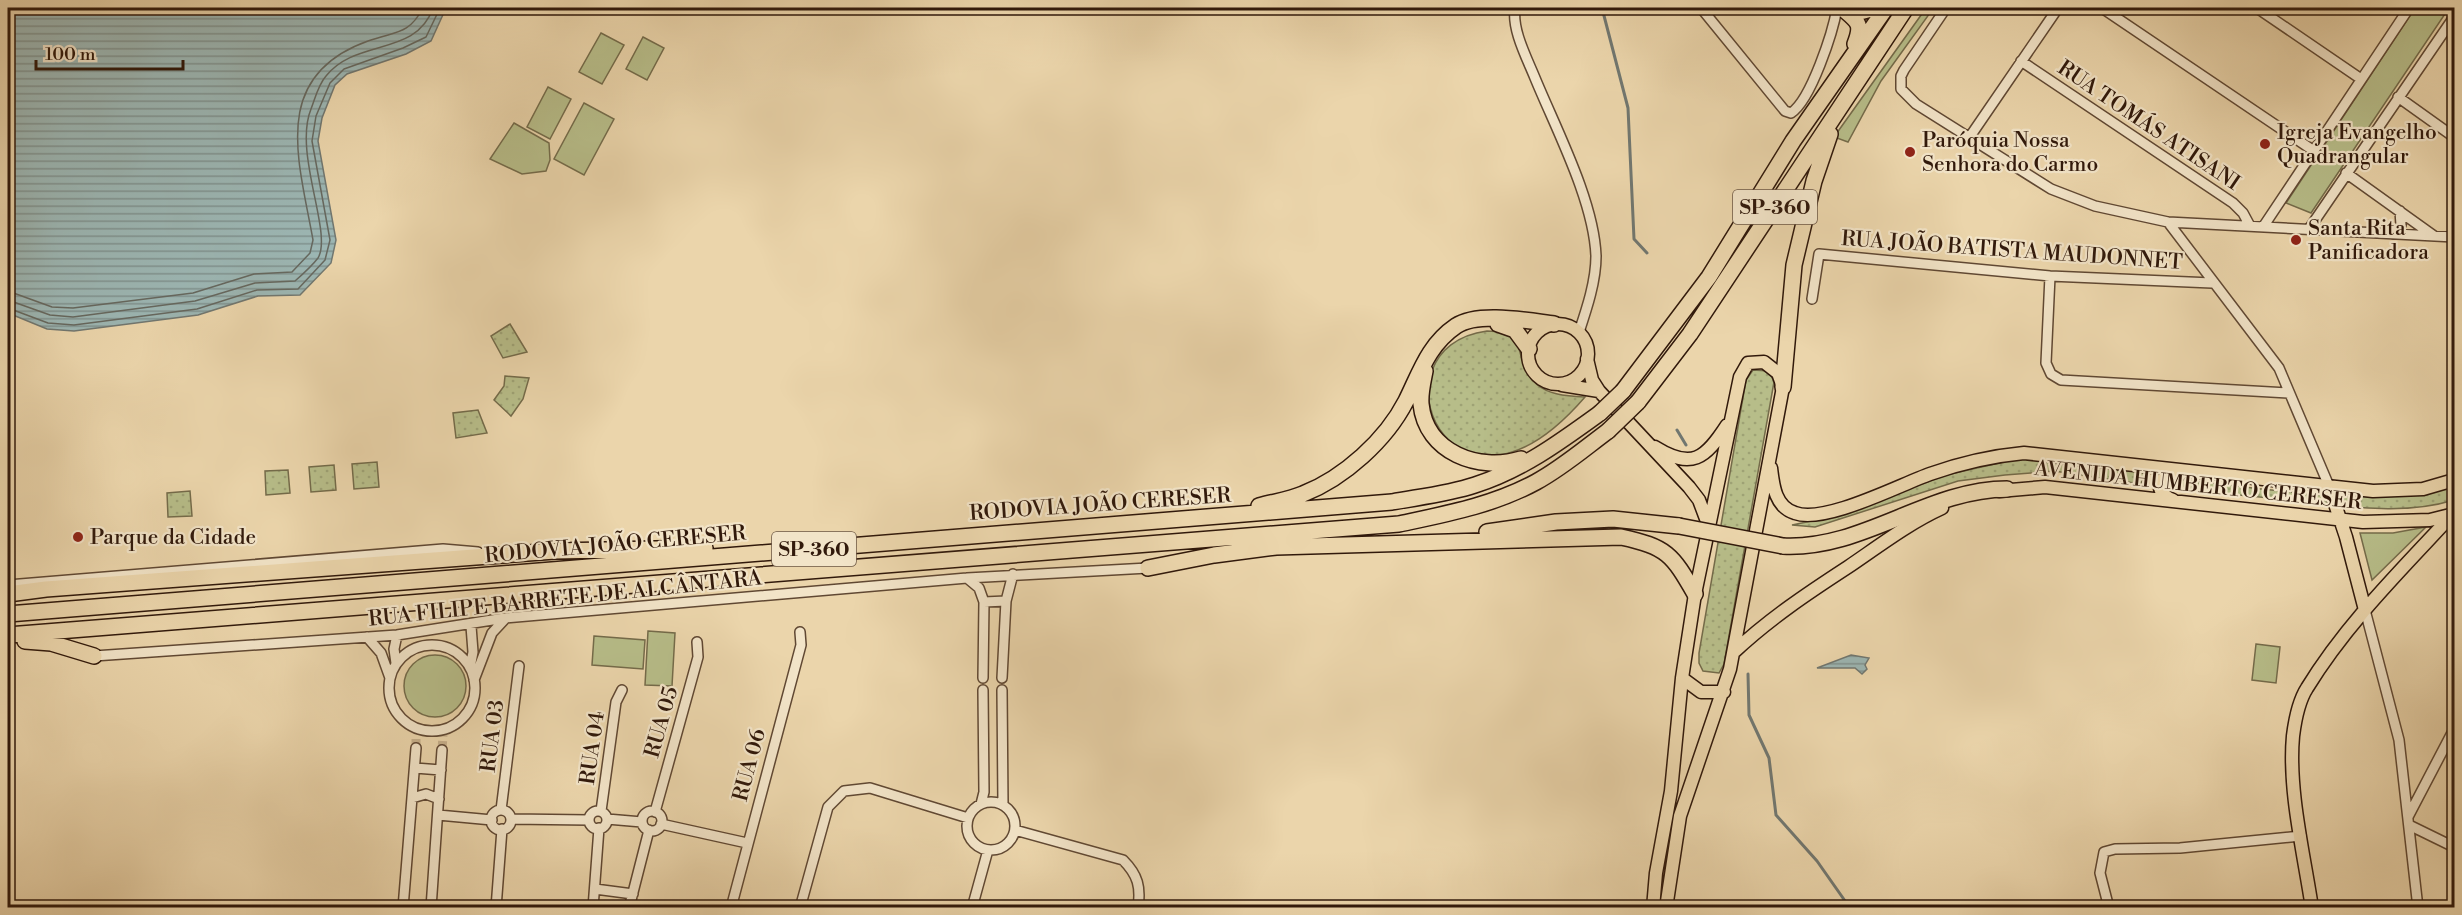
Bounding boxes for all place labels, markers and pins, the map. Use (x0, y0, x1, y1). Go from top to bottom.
place label: Igreja Evangelho Quadrangular (2277, 120, 2437, 170)
place label: Paróquia Nossa Senhora do Carmo (1922, 128, 2098, 178)
marker: Igreja Evangelho Quadrangular (2258, 137, 2272, 151)
marker: Paróquia Nossa Senhora do Carmo (1903, 145, 1917, 159)
place label: Santa Rita Panificadora (2308, 216, 2429, 266)
marker: Santa Rita Panificadora (2289, 233, 2303, 247)
place label: Parque da Cidade (90, 525, 256, 551)
marker: Parque da Cidade (71, 530, 85, 544)

